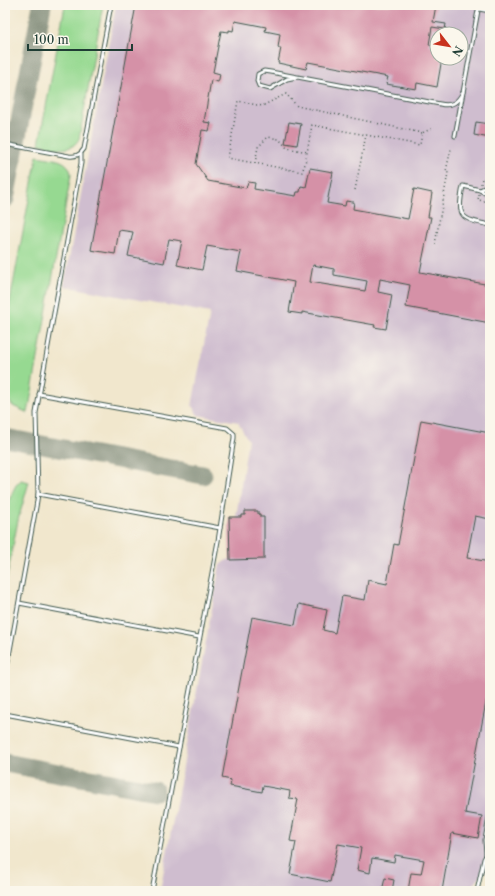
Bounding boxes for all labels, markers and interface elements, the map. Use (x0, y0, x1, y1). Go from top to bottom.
scale bar (28, 26, 132, 52)
north arrow (429, 26, 469, 66)
text: 100 m (34, 32, 69, 47)
text: N (449, 43, 466, 59)

